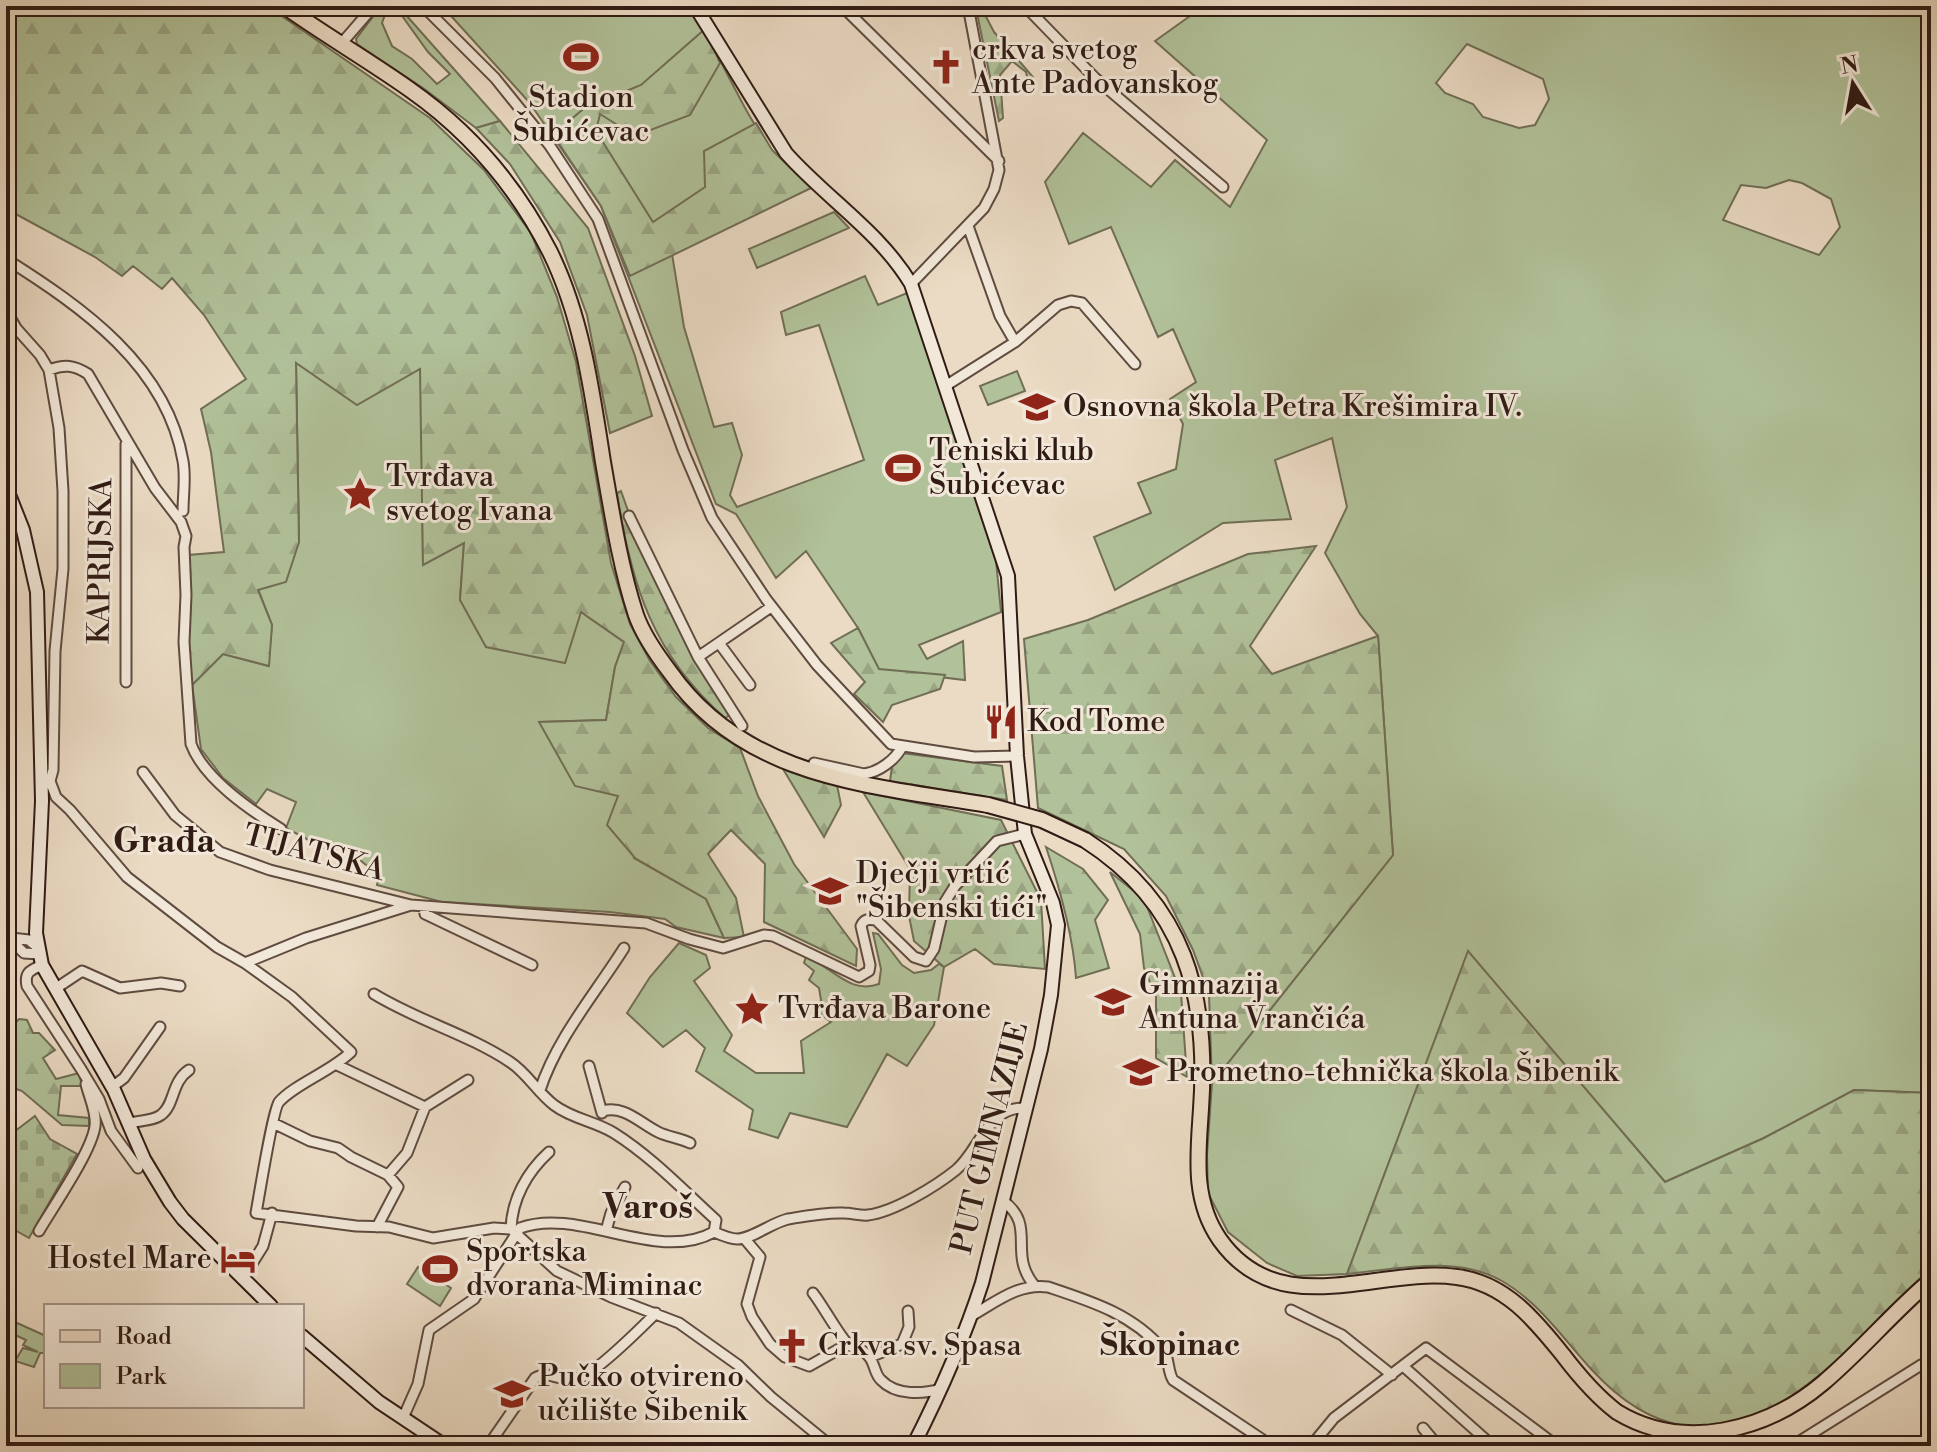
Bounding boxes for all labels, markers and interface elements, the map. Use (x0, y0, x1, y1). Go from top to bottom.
place label: crkva svetog Ante Padovanskog (971, 31, 1219, 103)
sports icon: Stadion Šubićevac (562, 38, 600, 76)
north arrow (1813, 44, 1893, 124)
church icon: crkva svetog Ante Padovanskog (927, 48, 965, 86)
text: N (1838, 51, 1861, 81)
place label: Stadion Šubićevac (513, 79, 649, 151)
school or university icon: Osnovna škola Petra Krešimira IV. (1018, 388, 1056, 426)
place label: Osnovna škola Petra Krešimira IV. (1063, 388, 1522, 426)
place label: Teniski klub Šubićevac (929, 432, 1094, 504)
sports icon: Teniski klub Šubićevac (884, 449, 922, 487)
place label: Tvrđava svetog Ivana (386, 458, 553, 530)
place icon: Tvrđava svetog Ivana (341, 475, 379, 513)
street label: KAPRIJSKA (81, 476, 121, 644)
restaurant icon: Kod Tome (982, 703, 1020, 741)
place label: Kod Tome (1027, 703, 1165, 741)
street label: TIJATSKA (239, 816, 390, 890)
district label: Građa (113, 821, 216, 863)
place label: Dječji vrtić "Šibenski tići" (856, 855, 1047, 927)
school or university icon: Dječji vrtić "Šibenski tići" (811, 872, 849, 910)
place label: Gimnazija Antuna Vrančića (1138, 966, 1366, 1038)
school or university icon: Gimnazija Antuna Vrančića (1094, 983, 1132, 1021)
place icon: Tvrđava Barone (733, 990, 771, 1028)
place label: Tvrđava Barone (778, 990, 991, 1028)
street label: PUT GIMNAZIJE (943, 1018, 1037, 1258)
place label: Prometno-tehnička škola Šibenik (1167, 1051, 1620, 1091)
school or university icon: Prometno-tehnička škola Šibenik (1122, 1053, 1160, 1091)
district label: Varoš (602, 1187, 693, 1229)
place label: Sportska dvorana Miminac (466, 1233, 703, 1305)
place label: Hostel Mare (48, 1240, 212, 1278)
hotel icon: Hostel Mare (219, 1240, 257, 1278)
sports icon: Sportska dvorana Miminac (421, 1250, 459, 1288)
legend (44, 1304, 304, 1408)
text: Road (116, 1322, 172, 1352)
district label: Škopinac (1100, 1322, 1240, 1365)
church icon: Crkva sv. Spasa (773, 1327, 811, 1365)
place label: Crkva sv. Spasa (818, 1327, 1022, 1365)
place label: Pučko otvireno učilište Šibenik (538, 1358, 748, 1430)
text: Park (116, 1362, 167, 1392)
school or university icon: Pučko otvireno učilište Šibenik (493, 1375, 531, 1413)

